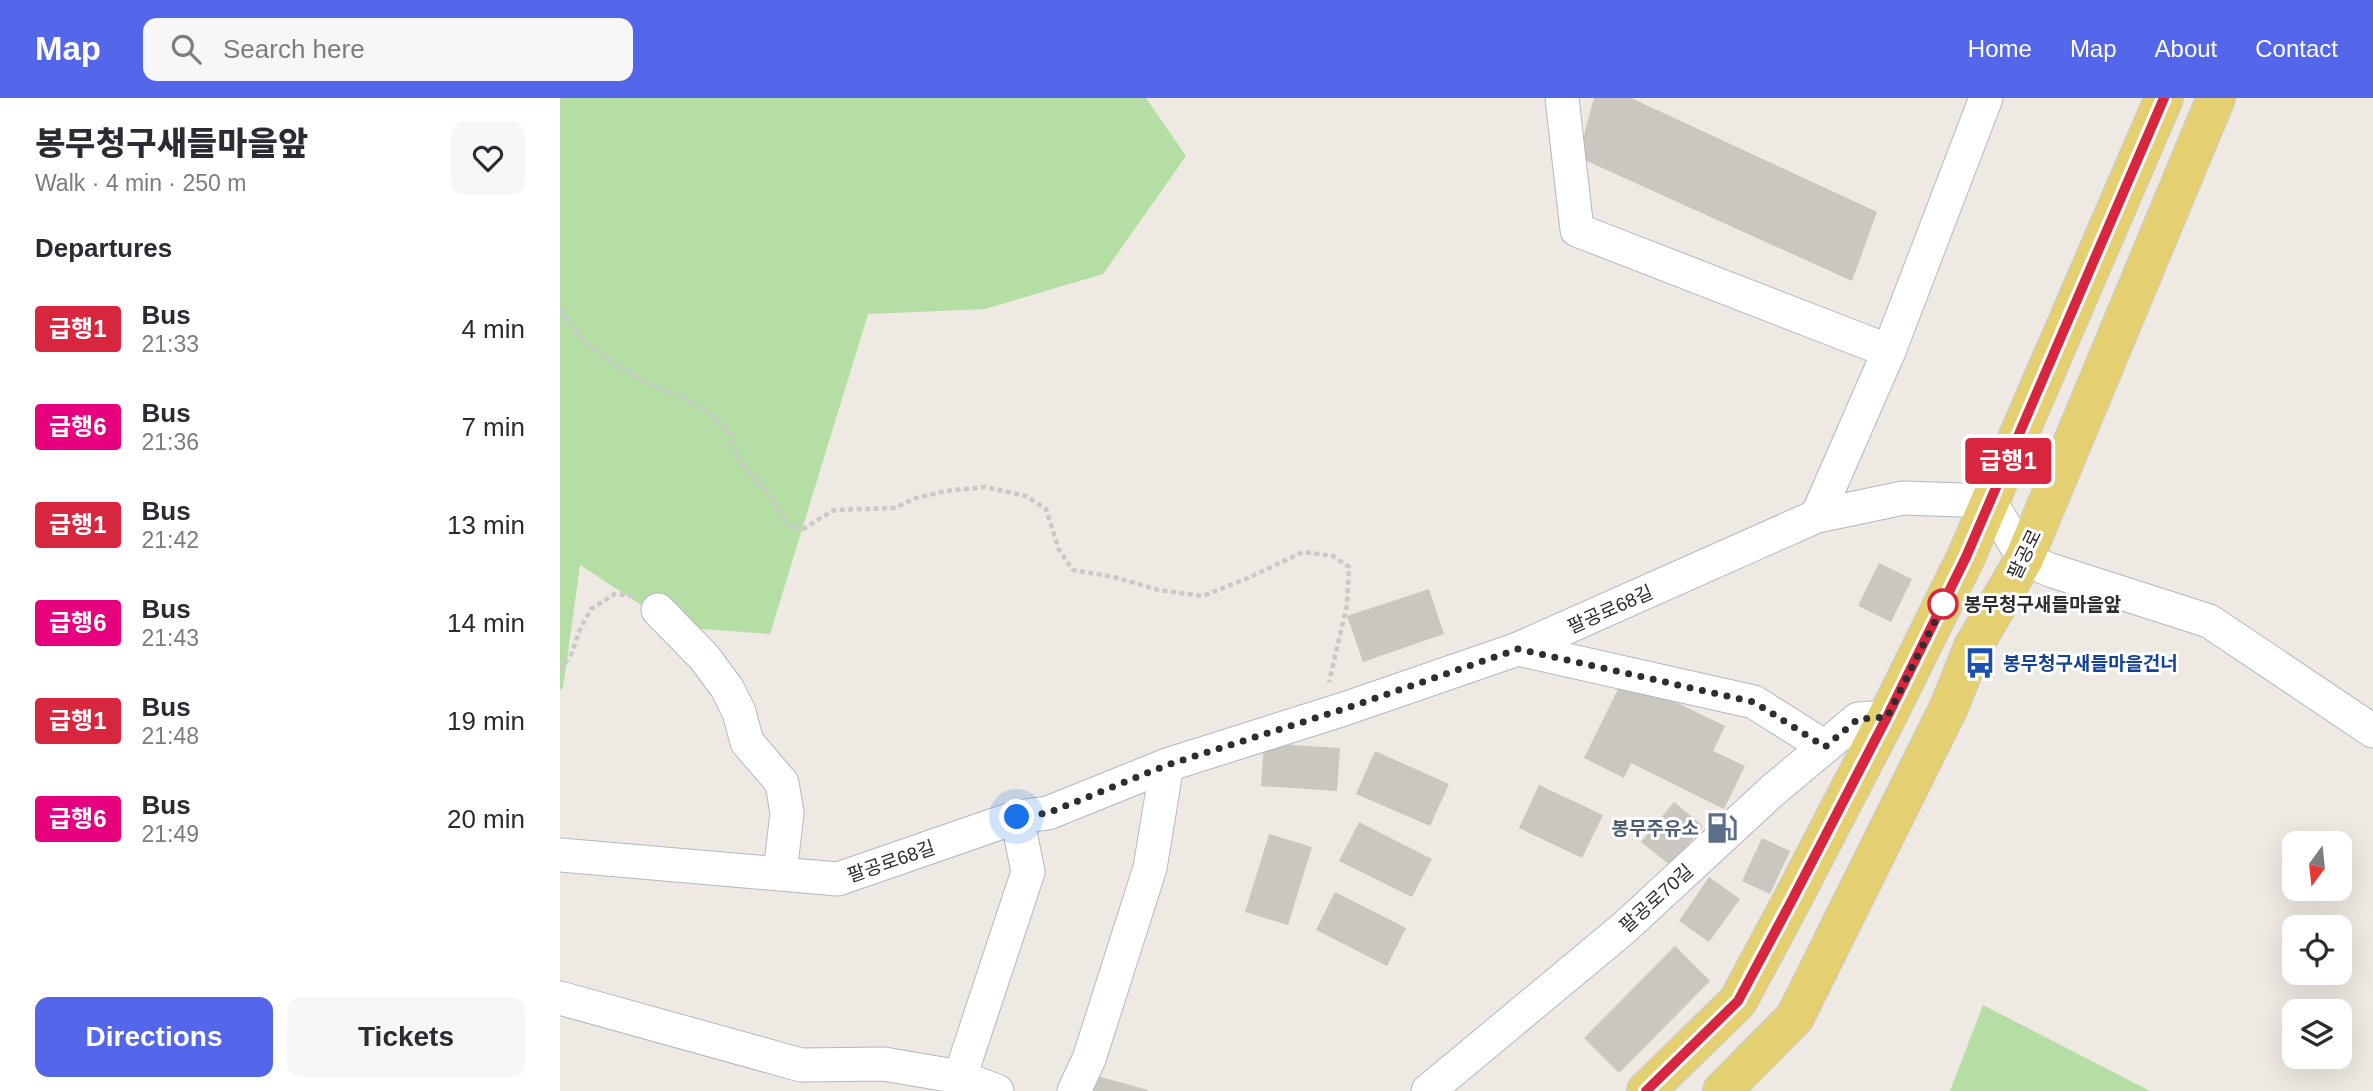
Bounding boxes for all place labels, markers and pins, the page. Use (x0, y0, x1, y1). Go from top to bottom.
marker: 봉무청구새들마을앞 (1928, 589, 1958, 619)
place label: 봉무청구새들마을앞 (1964, 594, 2121, 615)
bus stop icon: 봉무청구새들마을건너 (1963, 646, 1997, 680)
place label: 봉무청구새들마을건너 (2003, 653, 2178, 674)
fuel station icon: 봉무주유소 (1705, 811, 1739, 845)
place label: 봉무주유소 (1612, 818, 1699, 839)

